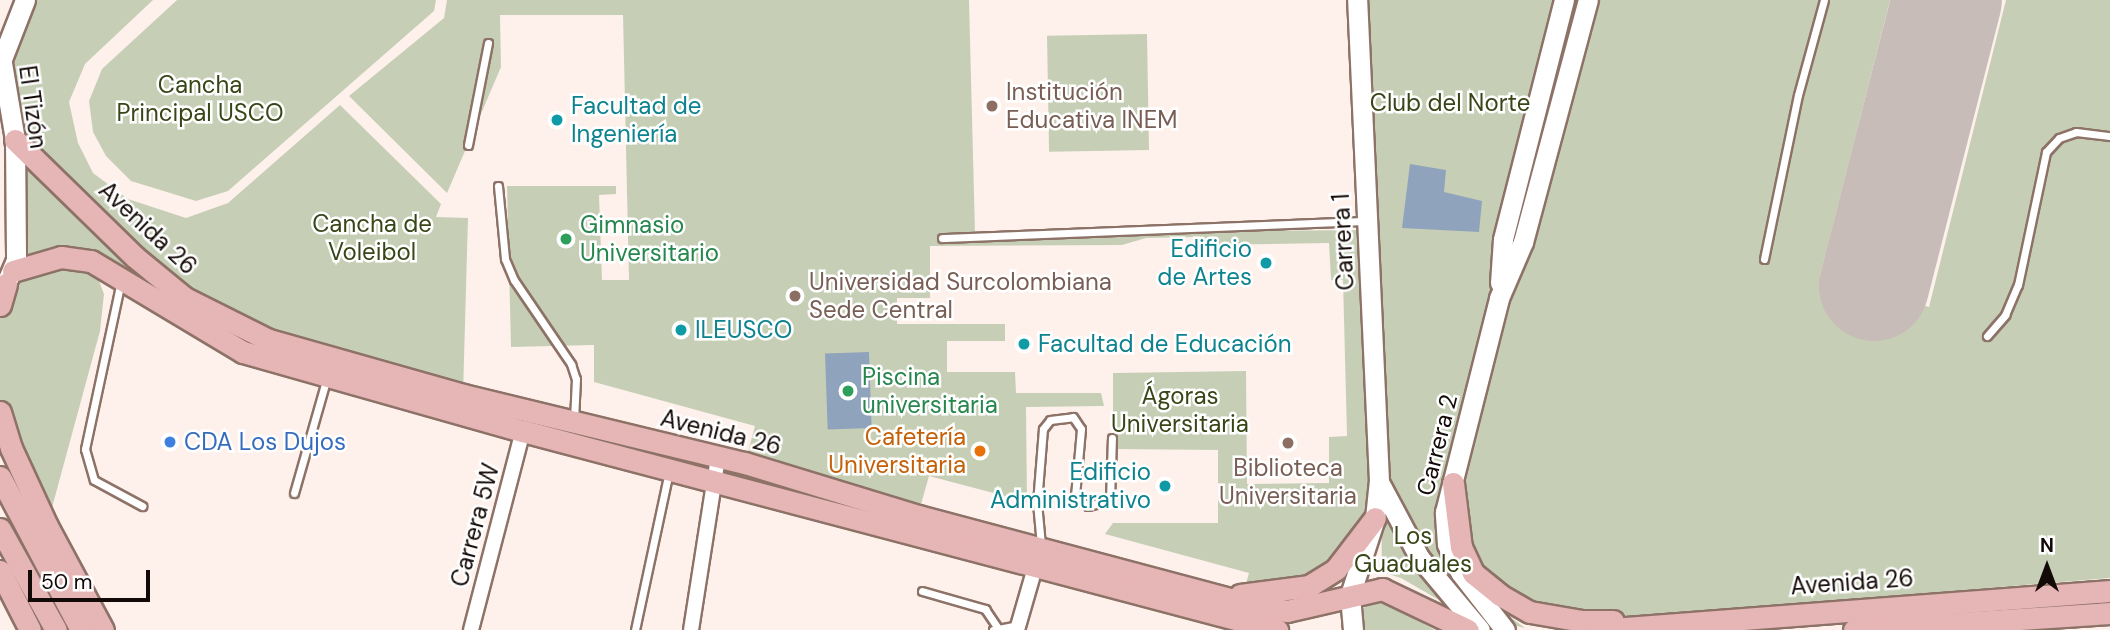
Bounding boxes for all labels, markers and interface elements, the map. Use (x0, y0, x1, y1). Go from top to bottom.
street label: El Tizón (13, 64, 53, 150)
park label: Cancha Principal USCO (116, 71, 284, 127)
place label: Institución Educativa INEM (1006, 78, 1177, 134)
park label: Club del Norte (1370, 89, 1530, 117)
place label: Facultad de Ingeniería (571, 92, 701, 148)
marker: Institución Educativa INEM (984, 98, 1000, 114)
marker: Facultad de Ingeniería (549, 112, 565, 128)
street label: Avenida 26 (93, 175, 203, 281)
street label: Carrera 1 (1326, 193, 1360, 291)
park label: Cancha de Voleibol (312, 210, 432, 266)
place label: Gimnasio Universitario (580, 211, 719, 267)
marker: Gimnasio Universitario (558, 231, 574, 247)
place label: Edificio de Artes (1157, 235, 1252, 291)
marker: Edificio de Artes (1258, 255, 1274, 271)
place label: Universidad Surcolombiana Sede Central (809, 268, 1112, 324)
marker: Universidad Surcolombiana Sede Central (787, 288, 803, 304)
place label: ILEUSCO (695, 316, 792, 344)
marker: ILEUSCO (673, 322, 689, 338)
place label: Facultad de Educación (1038, 330, 1292, 358)
marker: Facultad de Educación (1016, 336, 1032, 352)
place label: Piscina universitaria (862, 363, 998, 419)
park label: Ágoras Universitaria (1111, 382, 1249, 438)
marker: Piscina universitaria (840, 383, 856, 399)
street label: Carrera 2 (1411, 391, 1463, 499)
street label: Avenida 26 (658, 403, 784, 461)
place label: Cafetería Universitaria (828, 423, 966, 479)
place label: CDA Los Dujos (184, 428, 346, 456)
marker: CDA Los Dujos (162, 434, 178, 450)
marker: Biblioteca Universitaria (1280, 435, 1296, 451)
marker: Cafetería Universitaria (972, 443, 988, 459)
place label: Biblioteca Universitaria (1219, 454, 1357, 510)
place label: Edificio Administrativo (990, 458, 1151, 514)
street label: Carrera 5W (445, 460, 505, 590)
marker: Edificio Administrativo (1157, 478, 1173, 494)
park label: Los Guaduales (1354, 522, 1472, 578)
north arrow (2012, 532, 2082, 602)
text: N (2040, 533, 2054, 558)
scale bar (32, 556, 154, 600)
street label: Avenida 26 (1789, 563, 1915, 601)
text: 50 m (41, 568, 92, 596)

